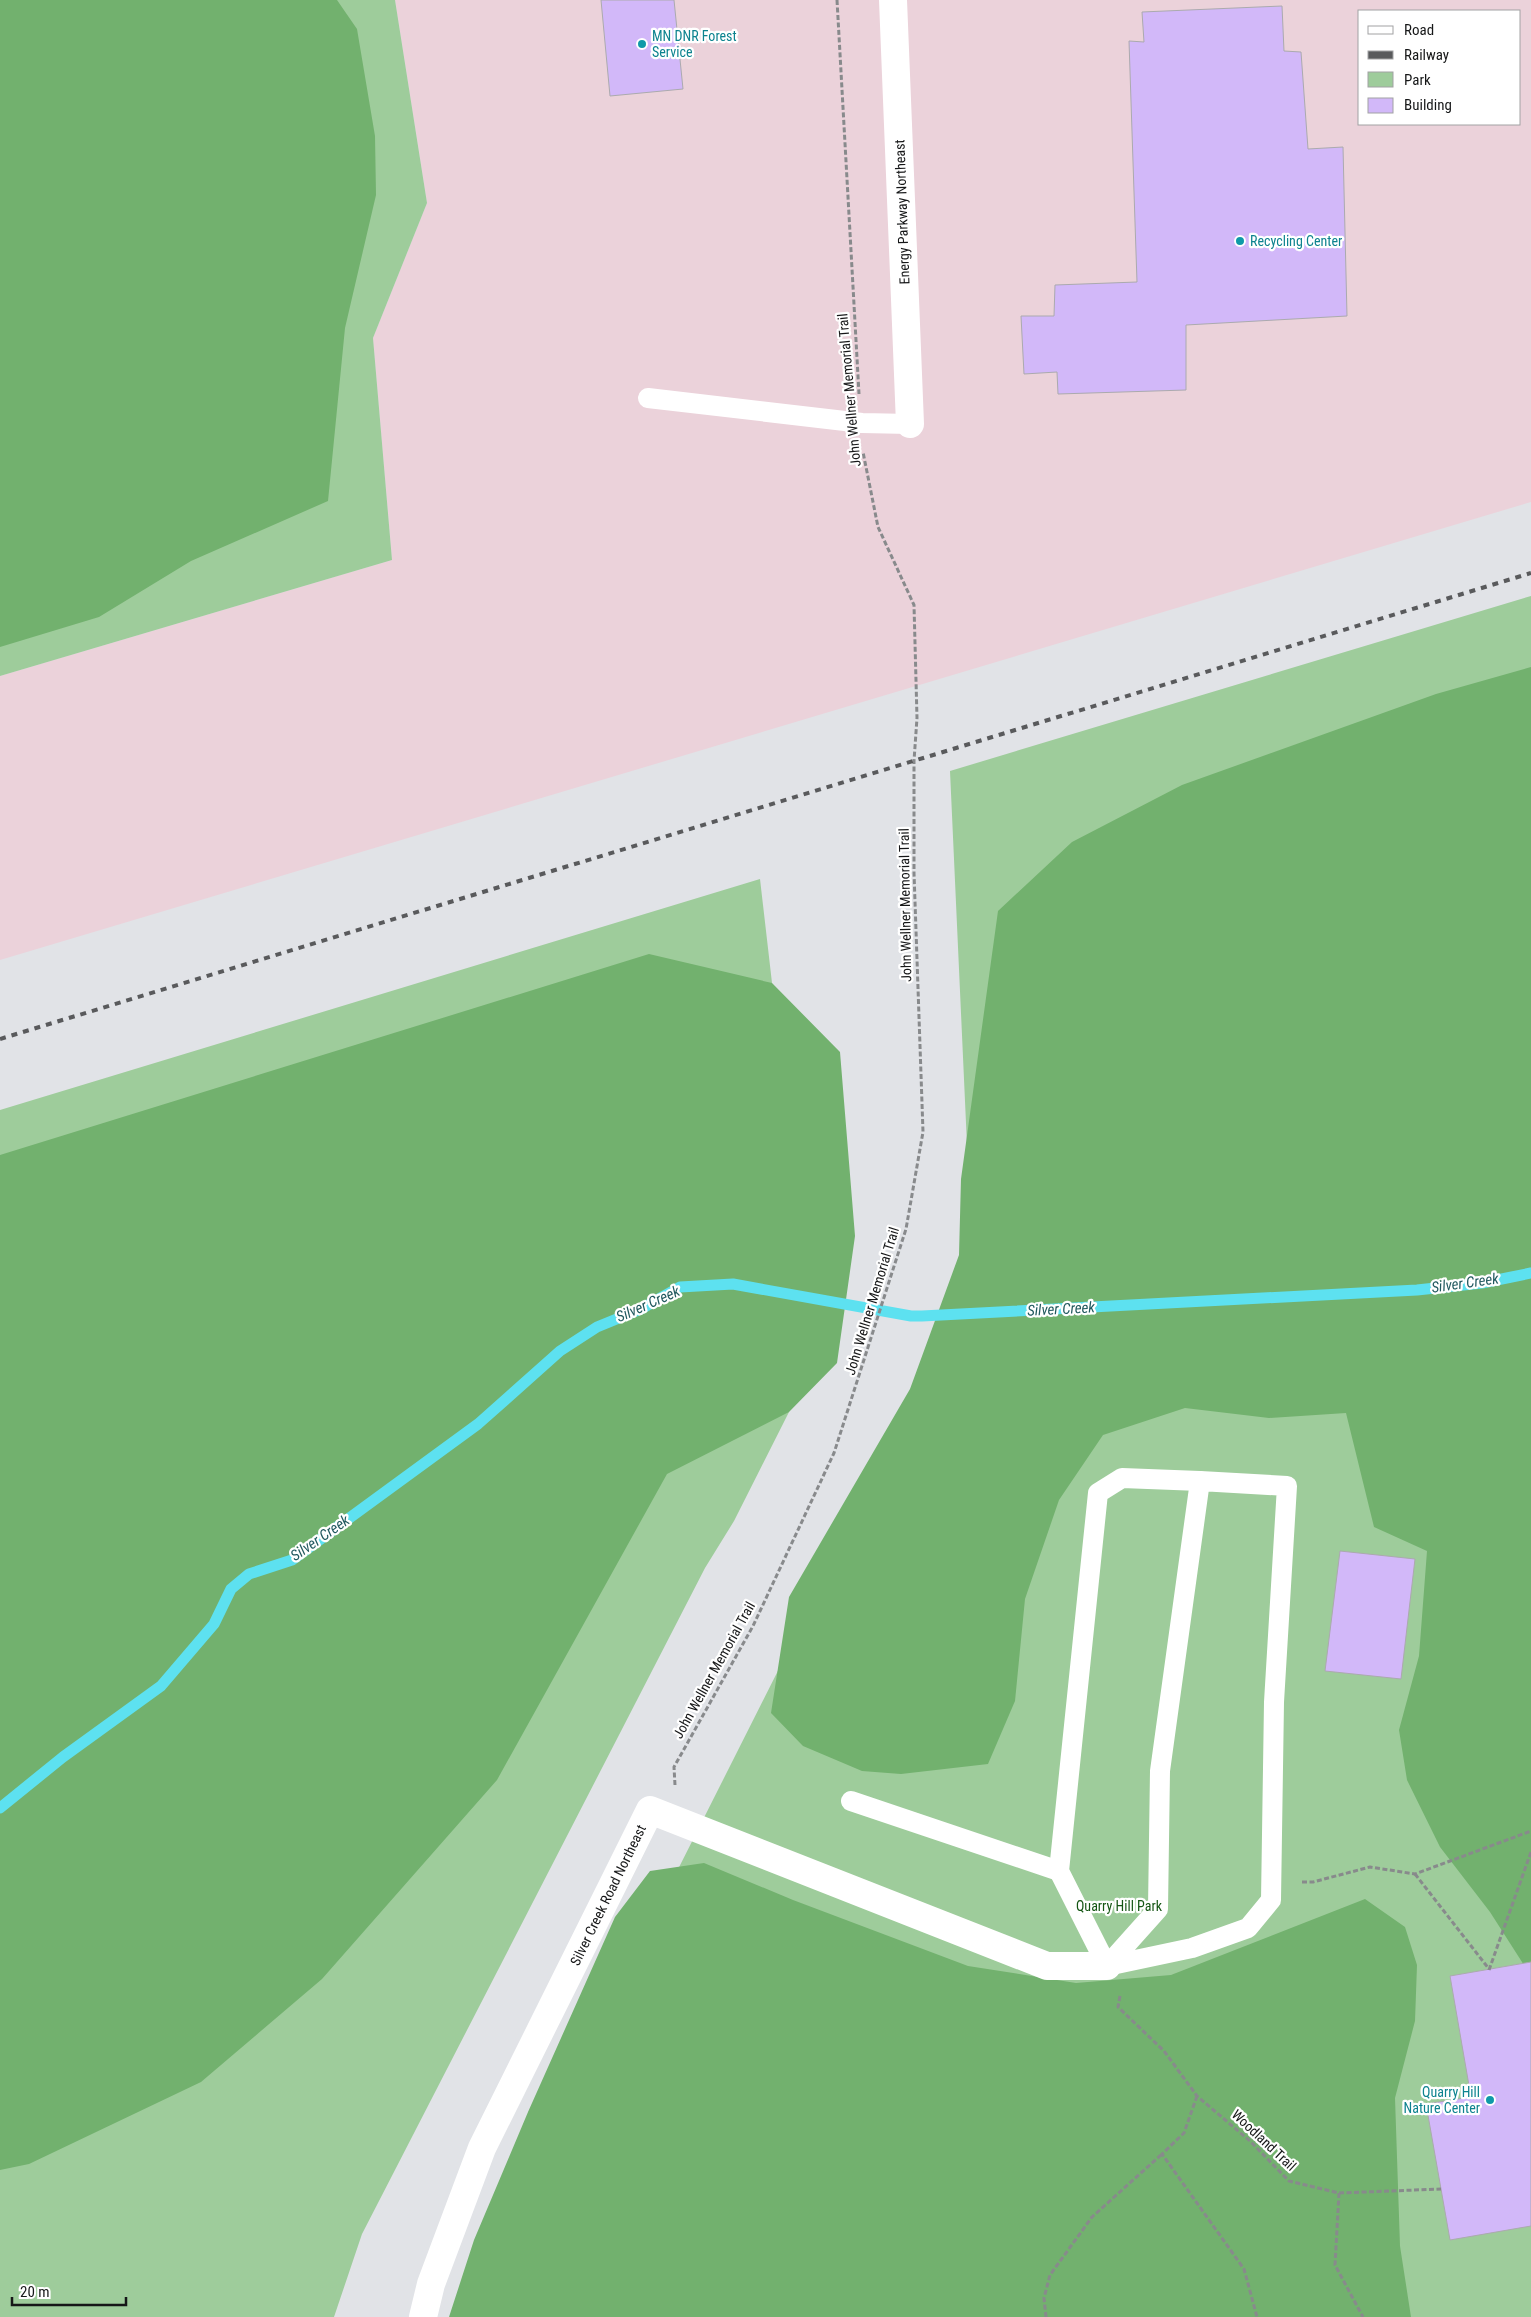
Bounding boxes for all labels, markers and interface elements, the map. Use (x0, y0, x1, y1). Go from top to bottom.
legend (1358, 10, 1521, 125)
text: Road (1404, 21, 1434, 39)
place label: MN DNR Forest Service (652, 28, 737, 60)
marker: MN DNR Forest Service (636, 38, 648, 50)
text: Railway (1404, 46, 1449, 64)
text: Park (1404, 71, 1431, 89)
text: Building (1404, 96, 1452, 114)
street label: Energy Parkway Northeast (891, 139, 913, 285)
place label: Recycling Center (1250, 233, 1342, 249)
marker: Recycling Center (1234, 235, 1246, 247)
street label: John Wellner Memorial Trail (834, 313, 864, 467)
street label: John Wellner Memorial Trail (896, 828, 914, 982)
street label: John Wellner Memorial Trail (842, 1225, 902, 1377)
water label: Silver Creek (1430, 1269, 1500, 1297)
water label: Silver Creek (613, 1282, 683, 1326)
water label: Silver Creek (1027, 1298, 1096, 1320)
water label: Silver Creek (287, 1511, 353, 1565)
street label: John Wellner Memorial Trail (670, 1599, 758, 1741)
street label: Silver Creek Road Northeast (567, 1822, 649, 1968)
park label: Quarry Hill Park (1076, 1898, 1163, 1914)
place label: Quarry Hill Nature Center (1404, 2084, 1480, 2116)
marker: Quarry Hill Nature Center (1484, 2094, 1496, 2106)
street label: Woodland Trail (1229, 2106, 1299, 2174)
scale bar (12, 2274, 126, 2306)
text: 20 m (20, 2283, 50, 2301)

